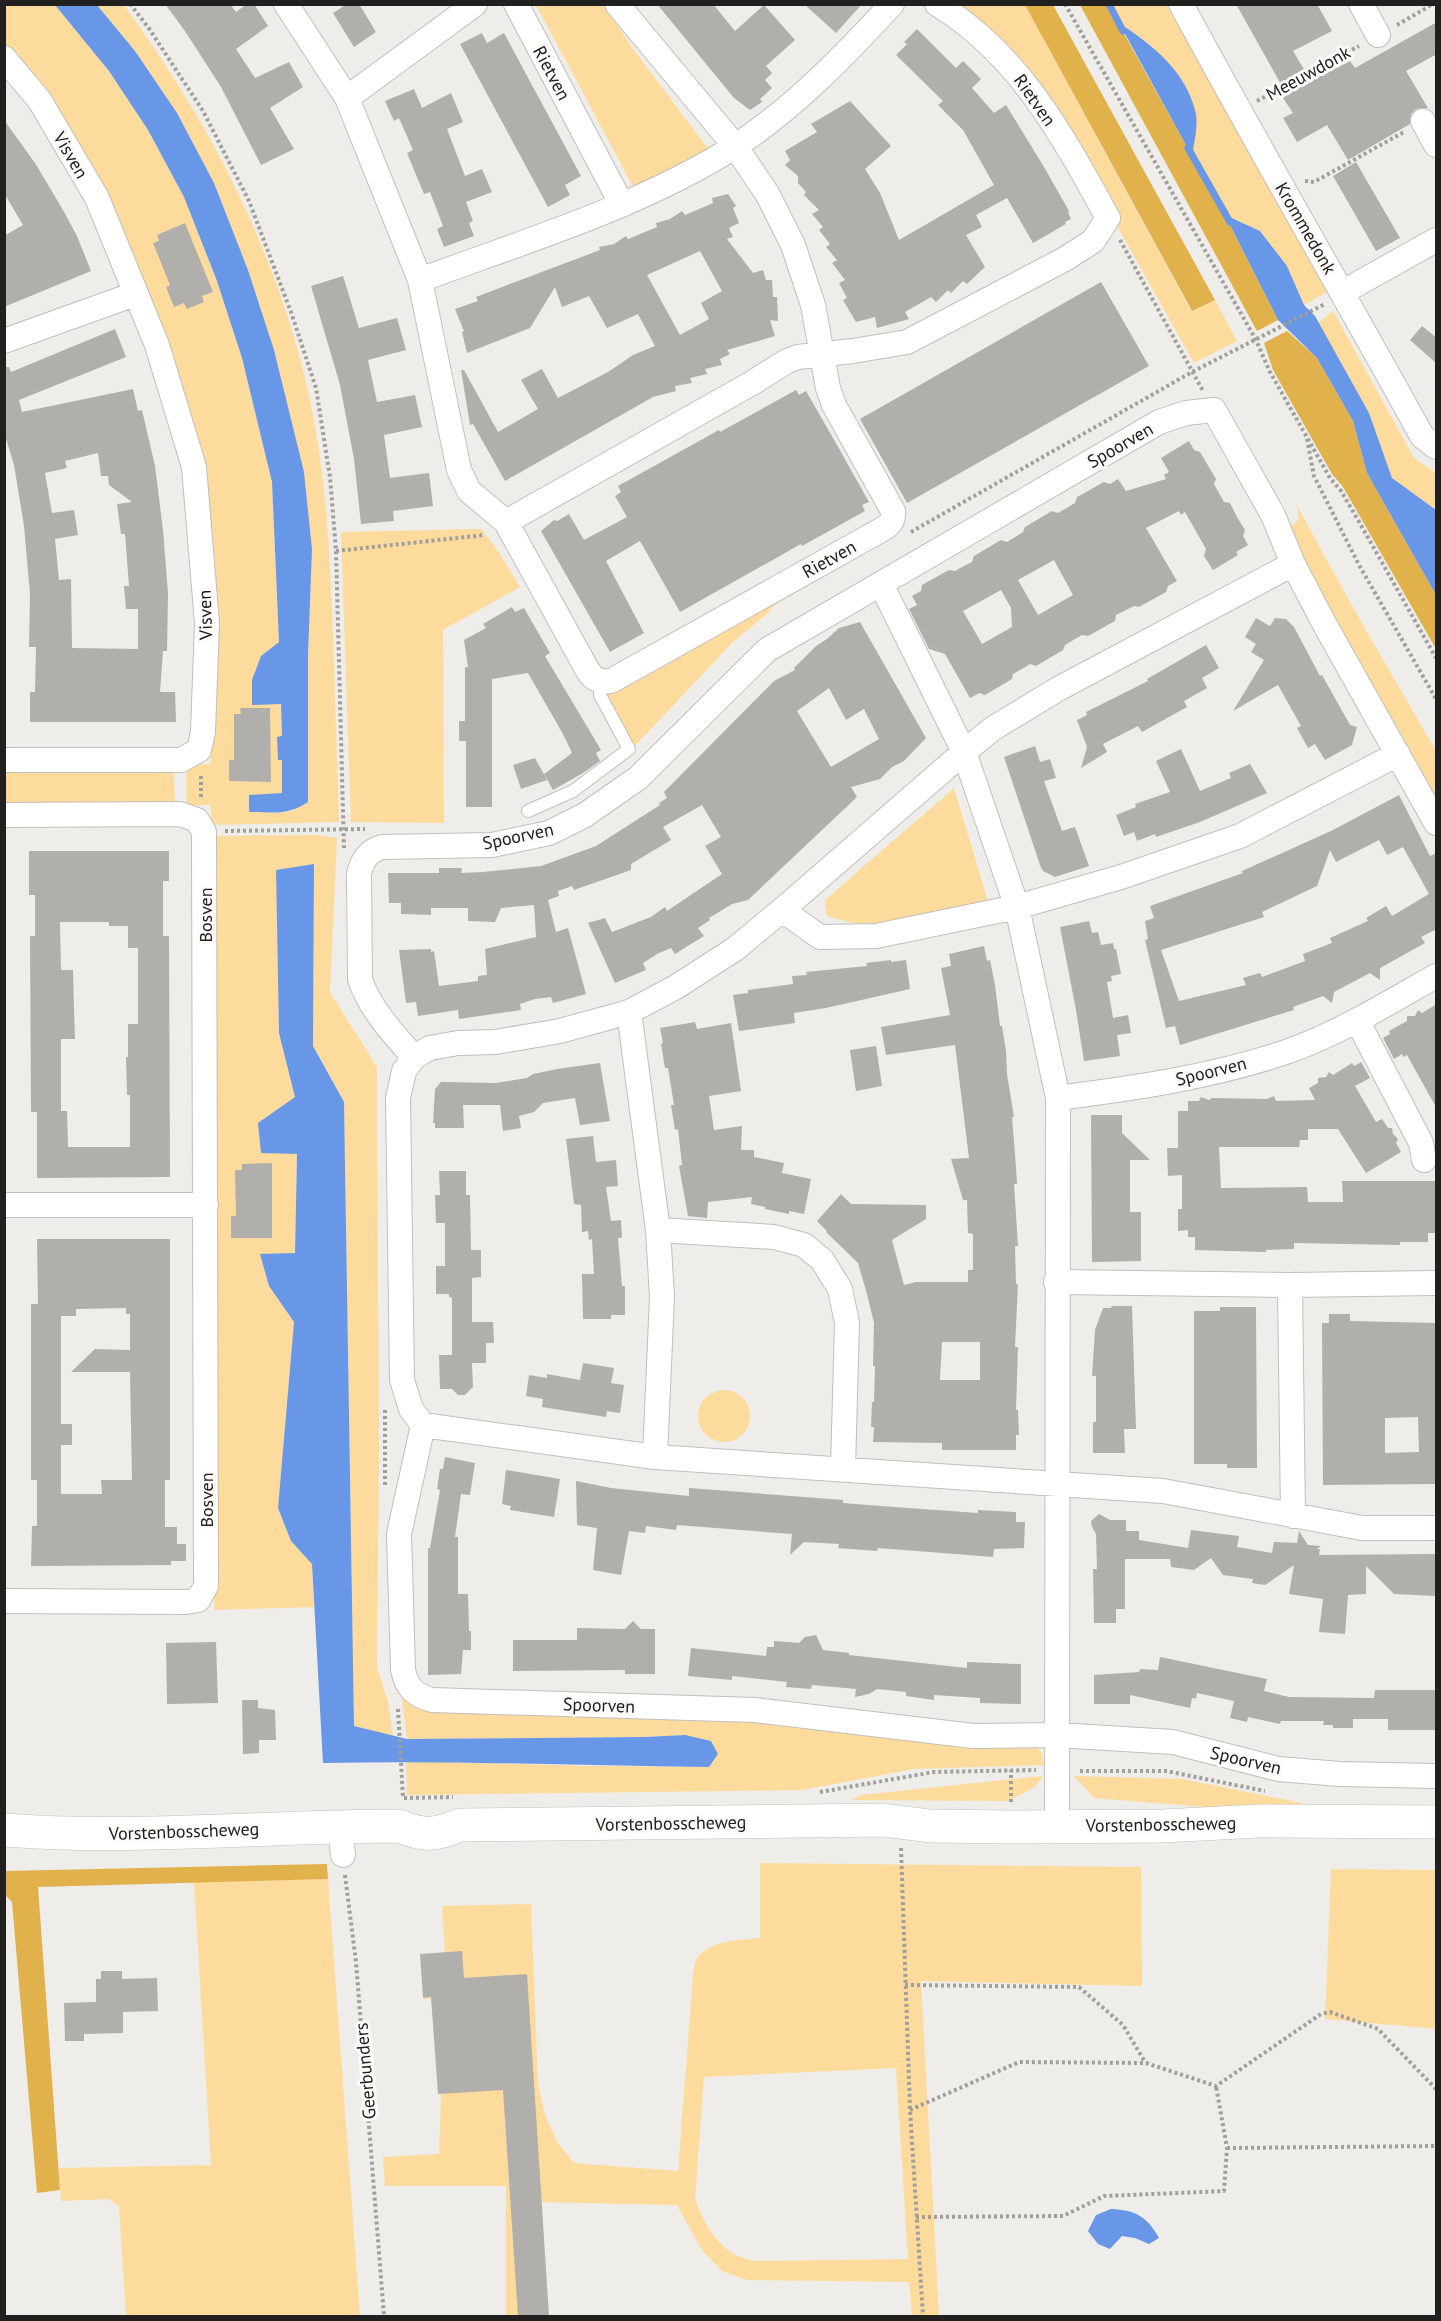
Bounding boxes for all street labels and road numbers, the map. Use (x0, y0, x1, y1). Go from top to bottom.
street label: Meeuwdonk (1262, 40, 1355, 106)
street label: Rietven (528, 42, 576, 104)
street label: Rietven (1009, 70, 1061, 130)
street label: Visven (48, 127, 93, 182)
street label: Krommedonk (1270, 178, 1342, 278)
street label: Spoorven (1083, 417, 1157, 473)
street label: Rietven (798, 535, 860, 583)
street label: Visven (193, 590, 217, 641)
street label: Spoorven (480, 817, 556, 855)
street label: Bosven (194, 887, 217, 943)
street label: Spoorven (1173, 1051, 1249, 1091)
street label: Bosven (195, 1472, 218, 1528)
street label: Spoorven (563, 1692, 635, 1718)
street label: Spoorven (1208, 1741, 1284, 1779)
street label: Vorstenbosscheweg (595, 1810, 746, 1836)
street label: Vorstenbosscheweg (1085, 1811, 1236, 1837)
street label: Vorstenbosscheweg (107, 1817, 260, 1845)
street label: Geerbunders (349, 2022, 381, 2120)

